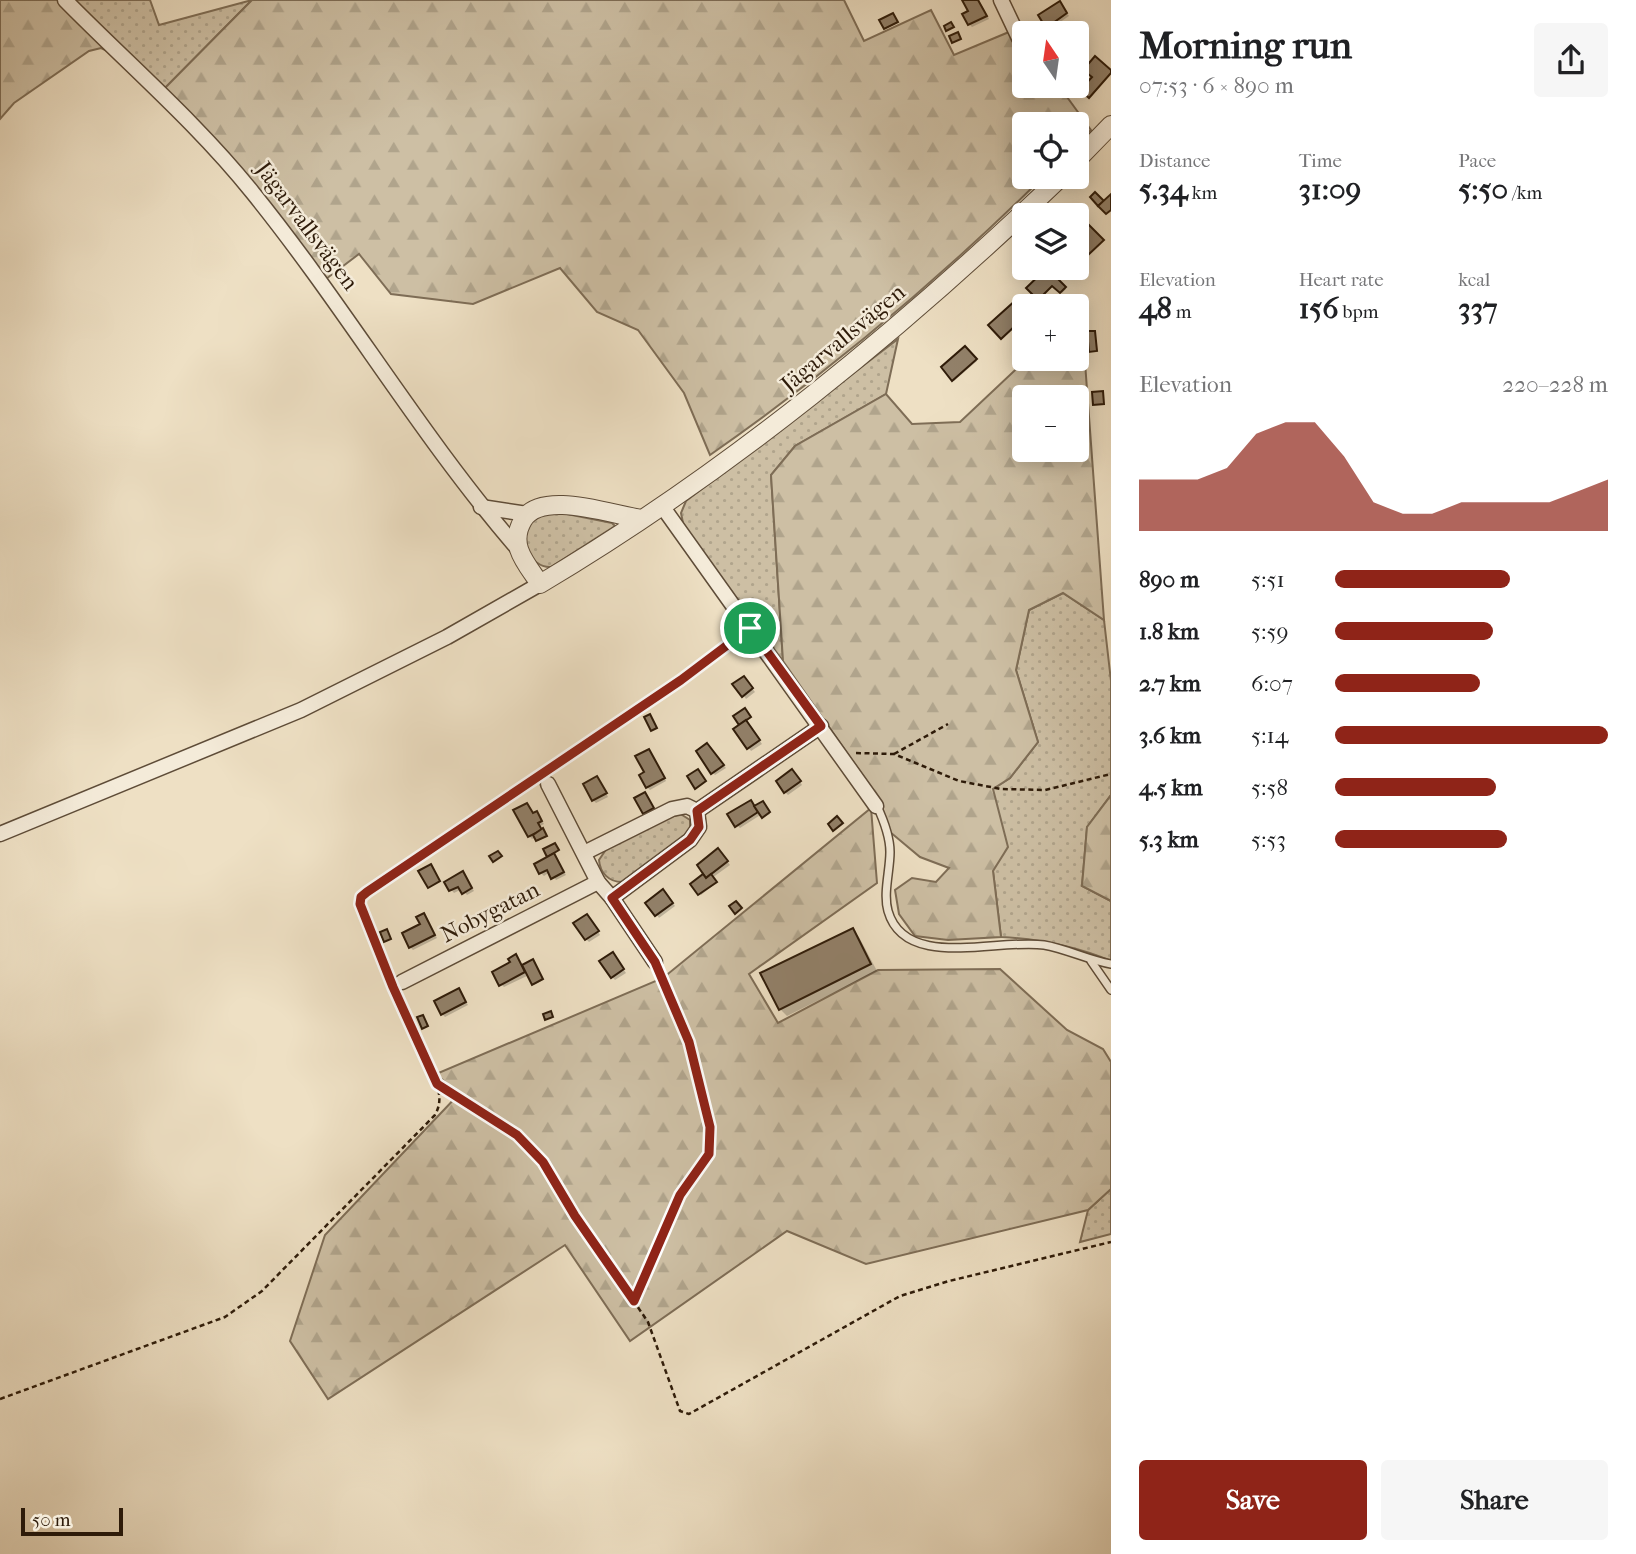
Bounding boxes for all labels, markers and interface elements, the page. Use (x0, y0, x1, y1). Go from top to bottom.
north arrow (1012, 21, 1088, 98)
map controls (1012, 21, 1089, 462)
text: Morning run (1139, 23, 1352, 68)
button: share (1534, 23, 1608, 97)
text: 07:53 · 6 × 890 m (1139, 72, 1294, 99)
button: locate (1012, 112, 1089, 189)
text: Distance (1139, 150, 1210, 172)
text: Time (1299, 150, 1342, 172)
text: Pace (1458, 150, 1496, 172)
street label: Jägarvallsvägen (249, 155, 364, 296)
text: 5.34 (1139, 172, 1188, 207)
text: 31:09 (1299, 172, 1361, 207)
text: 5:50 (1458, 172, 1508, 207)
text: km (1188, 182, 1217, 204)
text: /km (1508, 182, 1542, 204)
button: layers (1012, 203, 1089, 280)
text: Elevation (1139, 269, 1216, 291)
text: Heart rate (1299, 269, 1384, 291)
text: kcal (1458, 269, 1490, 291)
street label: Jägarvallsvägen (774, 278, 911, 399)
text: 48 (1139, 291, 1172, 326)
text: 156 (1299, 291, 1338, 326)
text: 337 (1458, 291, 1497, 326)
button: + (1012, 294, 1089, 371)
text: m (1172, 301, 1192, 323)
text: bpm (1338, 301, 1379, 323)
text: Elevation (1139, 371, 1232, 398)
text: 220–228 m (1502, 371, 1608, 398)
button: − (1012, 385, 1089, 462)
text: 890 m (1139, 566, 1199, 593)
text: 5:51 (1251, 566, 1285, 593)
pin (720, 598, 780, 658)
icon: arrive (731, 609, 769, 647)
text: 1.8 km (1139, 618, 1199, 645)
text: 5:59 (1251, 618, 1289, 645)
text: 2.7 km (1139, 670, 1201, 697)
text: 6:07 (1251, 670, 1293, 697)
text: 3.6 km (1139, 722, 1201, 749)
text: 5:14 (1251, 722, 1288, 749)
text: 4.5 km (1139, 774, 1203, 801)
text: 5:58 (1251, 774, 1288, 801)
text: 5.3 km (1139, 826, 1199, 853)
text: 5:53 (1251, 826, 1286, 853)
street label: Nobygatan (436, 875, 544, 948)
button: Save (1139, 1460, 1367, 1540)
button: Share (1381, 1460, 1608, 1540)
scale bar (21, 1505, 122, 1537)
text: 50 m (32, 1509, 71, 1531)

